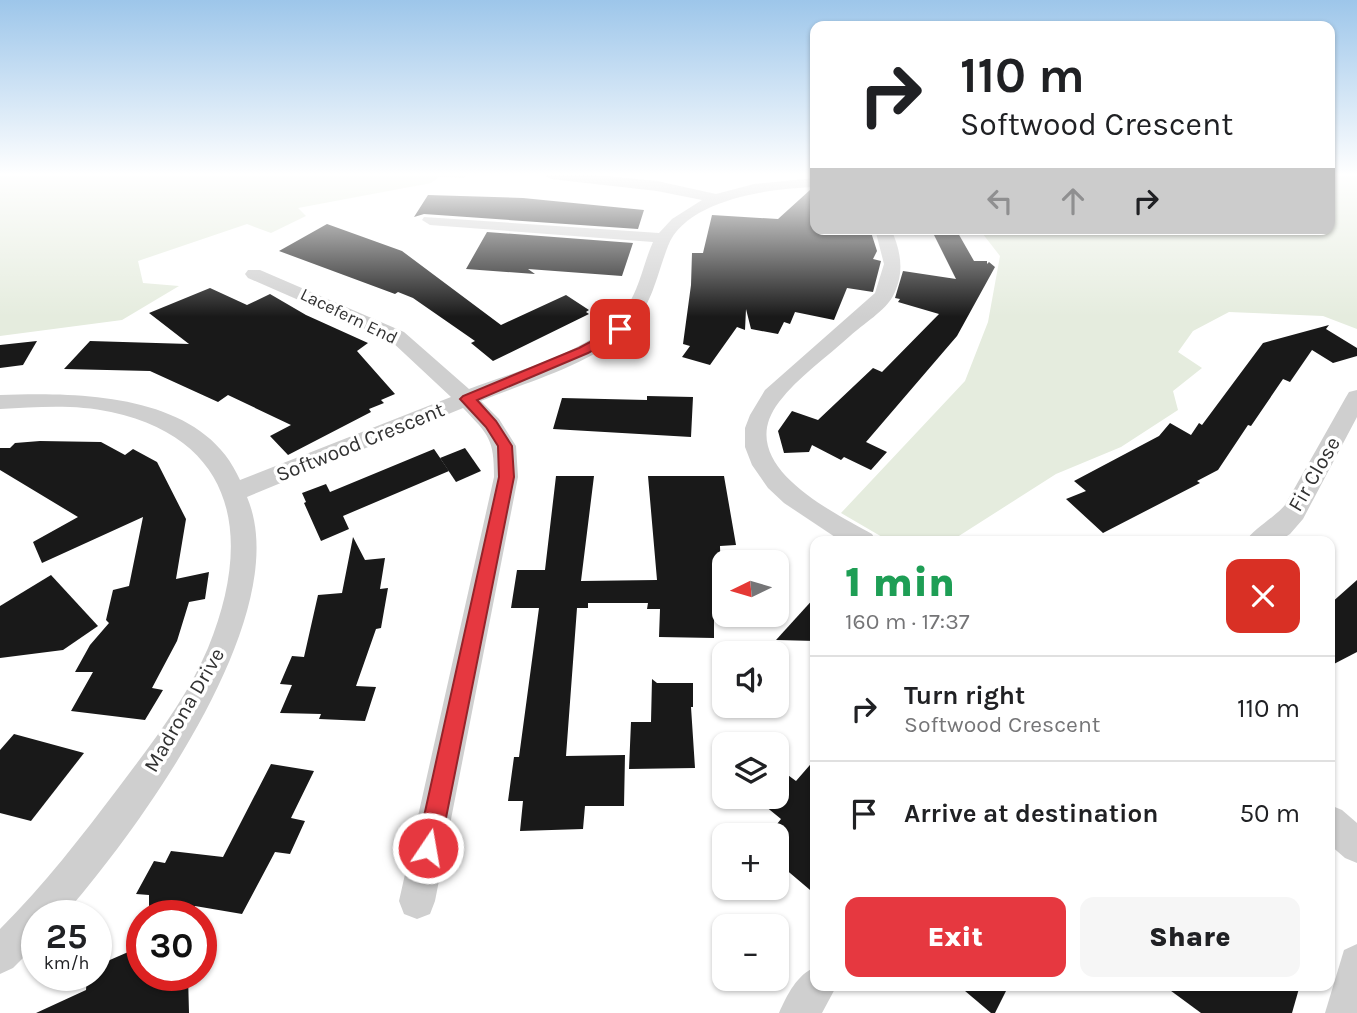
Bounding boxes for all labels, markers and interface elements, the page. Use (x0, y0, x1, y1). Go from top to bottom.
text: 110 m (960, 47, 1085, 104)
icon: right (845, 49, 936, 140)
text: Softwood Crescent (960, 106, 1233, 143)
icon: left (981, 182, 1019, 220)
icon: ahead (1054, 182, 1092, 220)
icon: right (1127, 182, 1165, 220)
street label: Lacefern End (297, 283, 401, 349)
pin (590, 299, 650, 359)
icon: arrive (601, 310, 639, 348)
street label: Softwood Crescent (272, 397, 448, 487)
street label: Fir Close (1283, 433, 1345, 515)
north arrow (712, 550, 789, 626)
map controls (712, 550, 789, 991)
text: 1 min (845, 557, 955, 607)
button: close (1226, 559, 1300, 633)
text: 160 m · 17:37 (845, 608, 970, 635)
button: sound (712, 641, 789, 718)
street label: Madrona Drive (139, 644, 229, 776)
text: Turn right (904, 680, 1025, 711)
icon: right (845, 690, 883, 728)
text: 110 m (1237, 693, 1300, 724)
text: Softwood Crescent (904, 711, 1100, 738)
button: layers (712, 732, 789, 809)
icon: arrive (845, 795, 883, 833)
text: Arrive at destination (904, 798, 1158, 829)
text: 50 m (1239, 798, 1300, 829)
position arrow (391, 811, 465, 885)
button: + (712, 823, 789, 900)
button: Exit (845, 897, 1066, 977)
button: Share (1080, 897, 1300, 977)
speed limit sign: 30 (126, 900, 217, 991)
button: − (712, 914, 789, 991)
text: 25 (46, 916, 87, 957)
text: km/h (44, 952, 89, 974)

